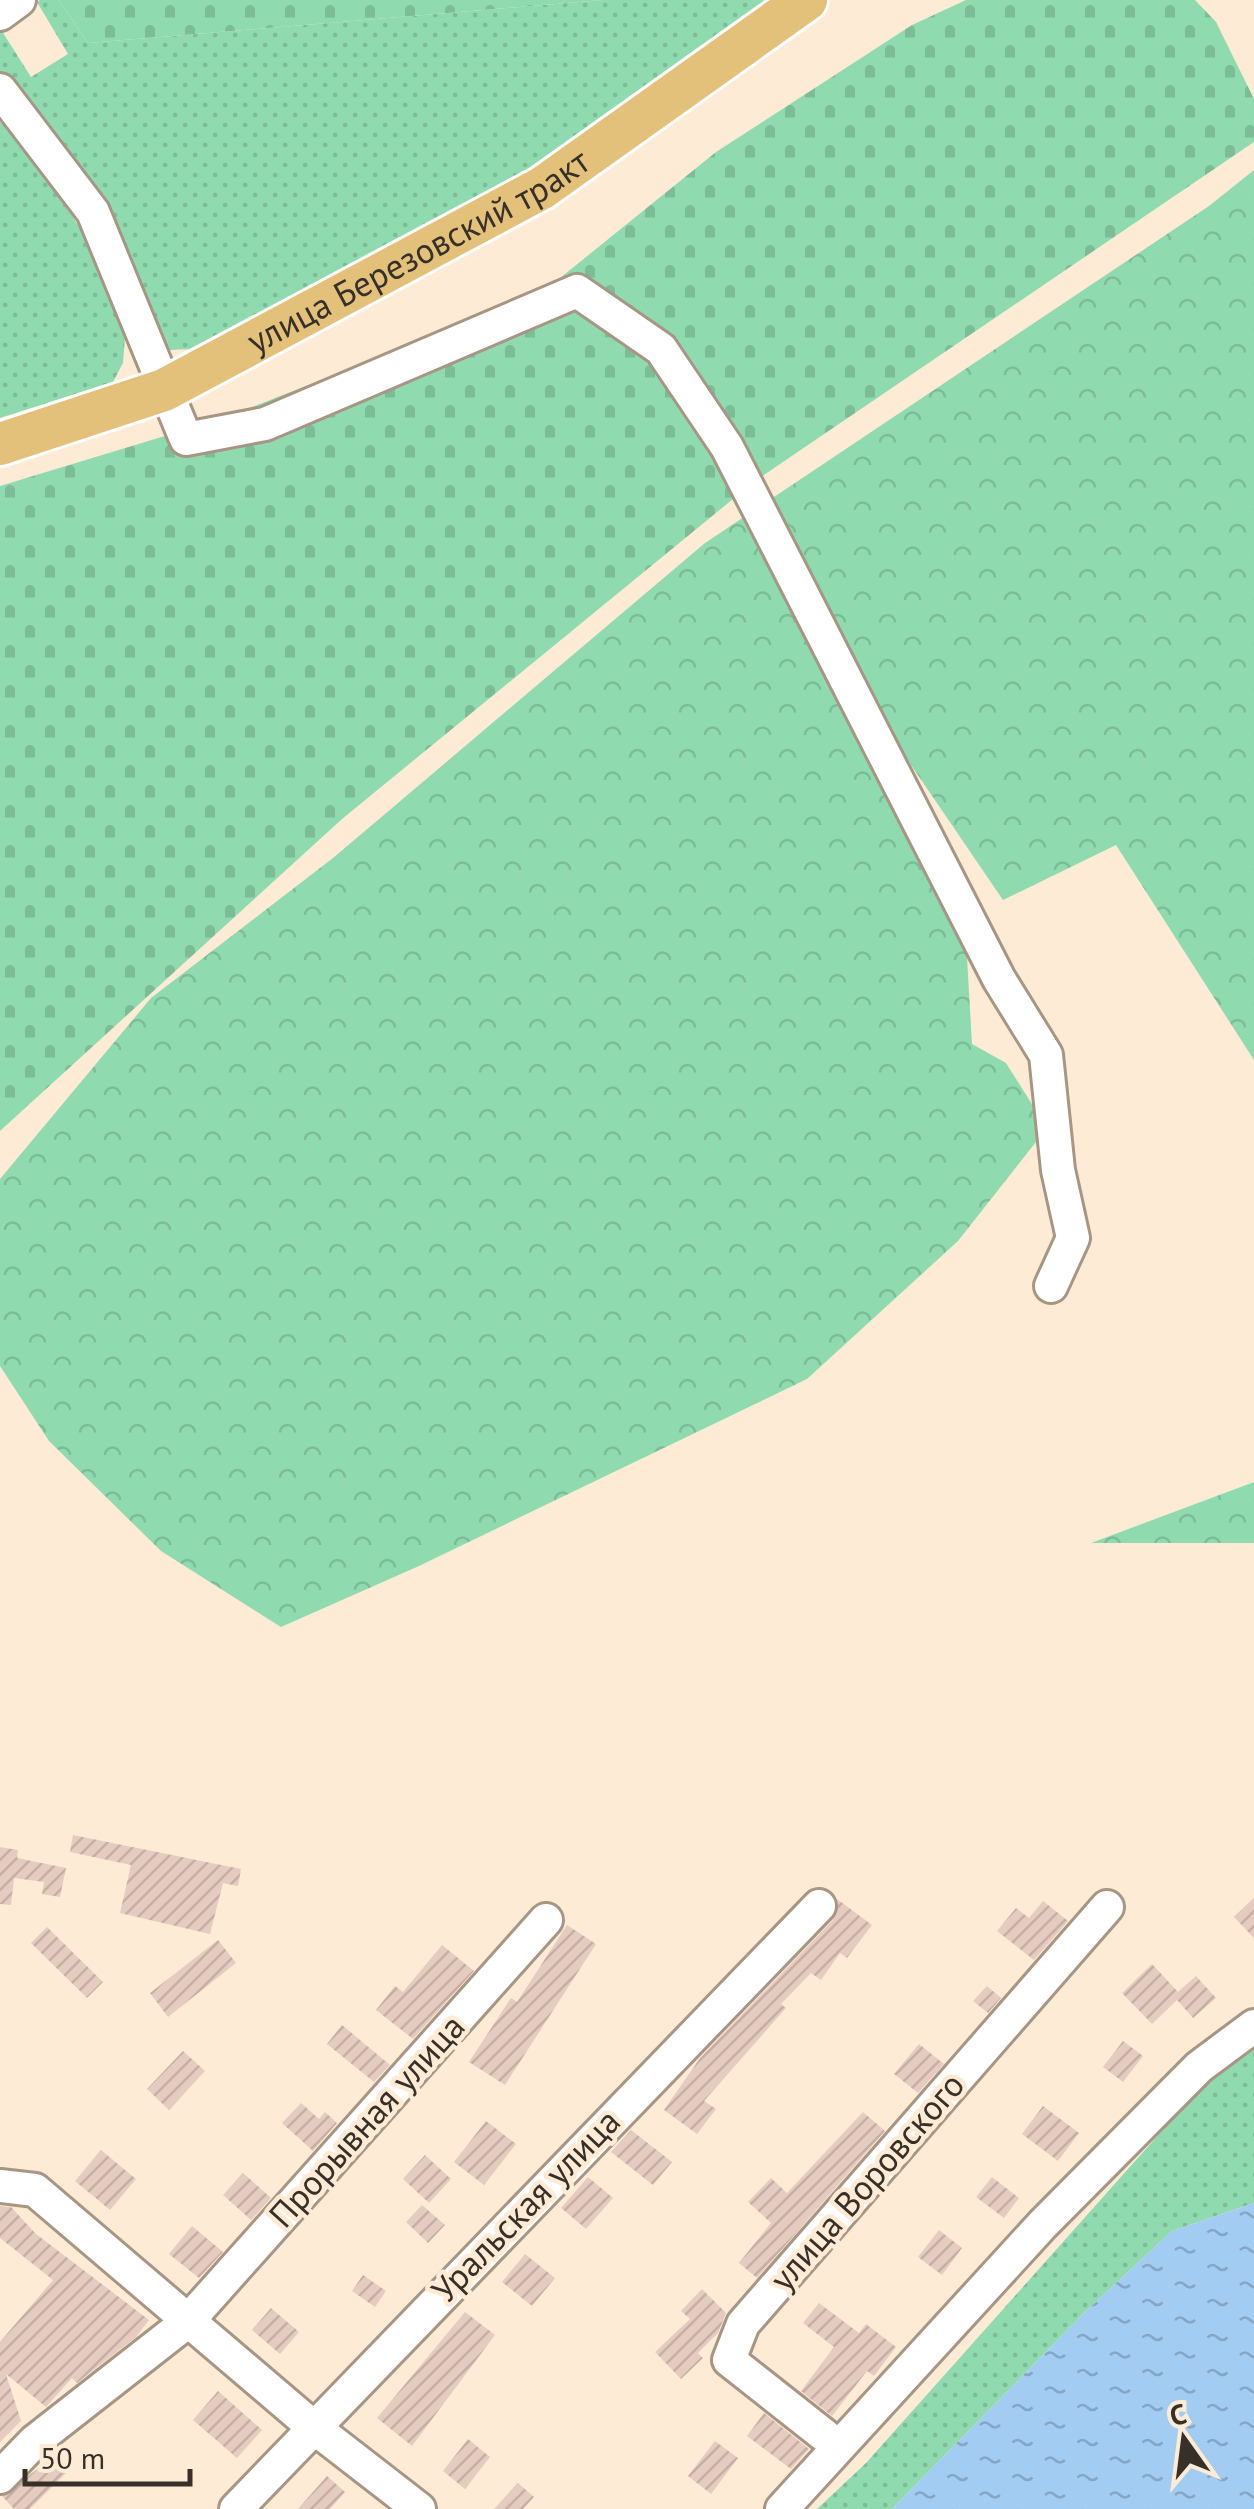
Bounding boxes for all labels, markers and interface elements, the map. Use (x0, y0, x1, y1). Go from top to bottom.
street label: улица Березовский тракт (238, 138, 598, 364)
street label: Прорывная улица (258, 2004, 474, 2237)
street label: улица Воровского (759, 2063, 974, 2300)
street label: Уральская улица (421, 2099, 629, 2312)
north arrow (1134, 2389, 1234, 2489)
text: С (1166, 2394, 1190, 2434)
scale bar (25, 2424, 190, 2486)
text: 50 m (40, 2438, 105, 2477)

